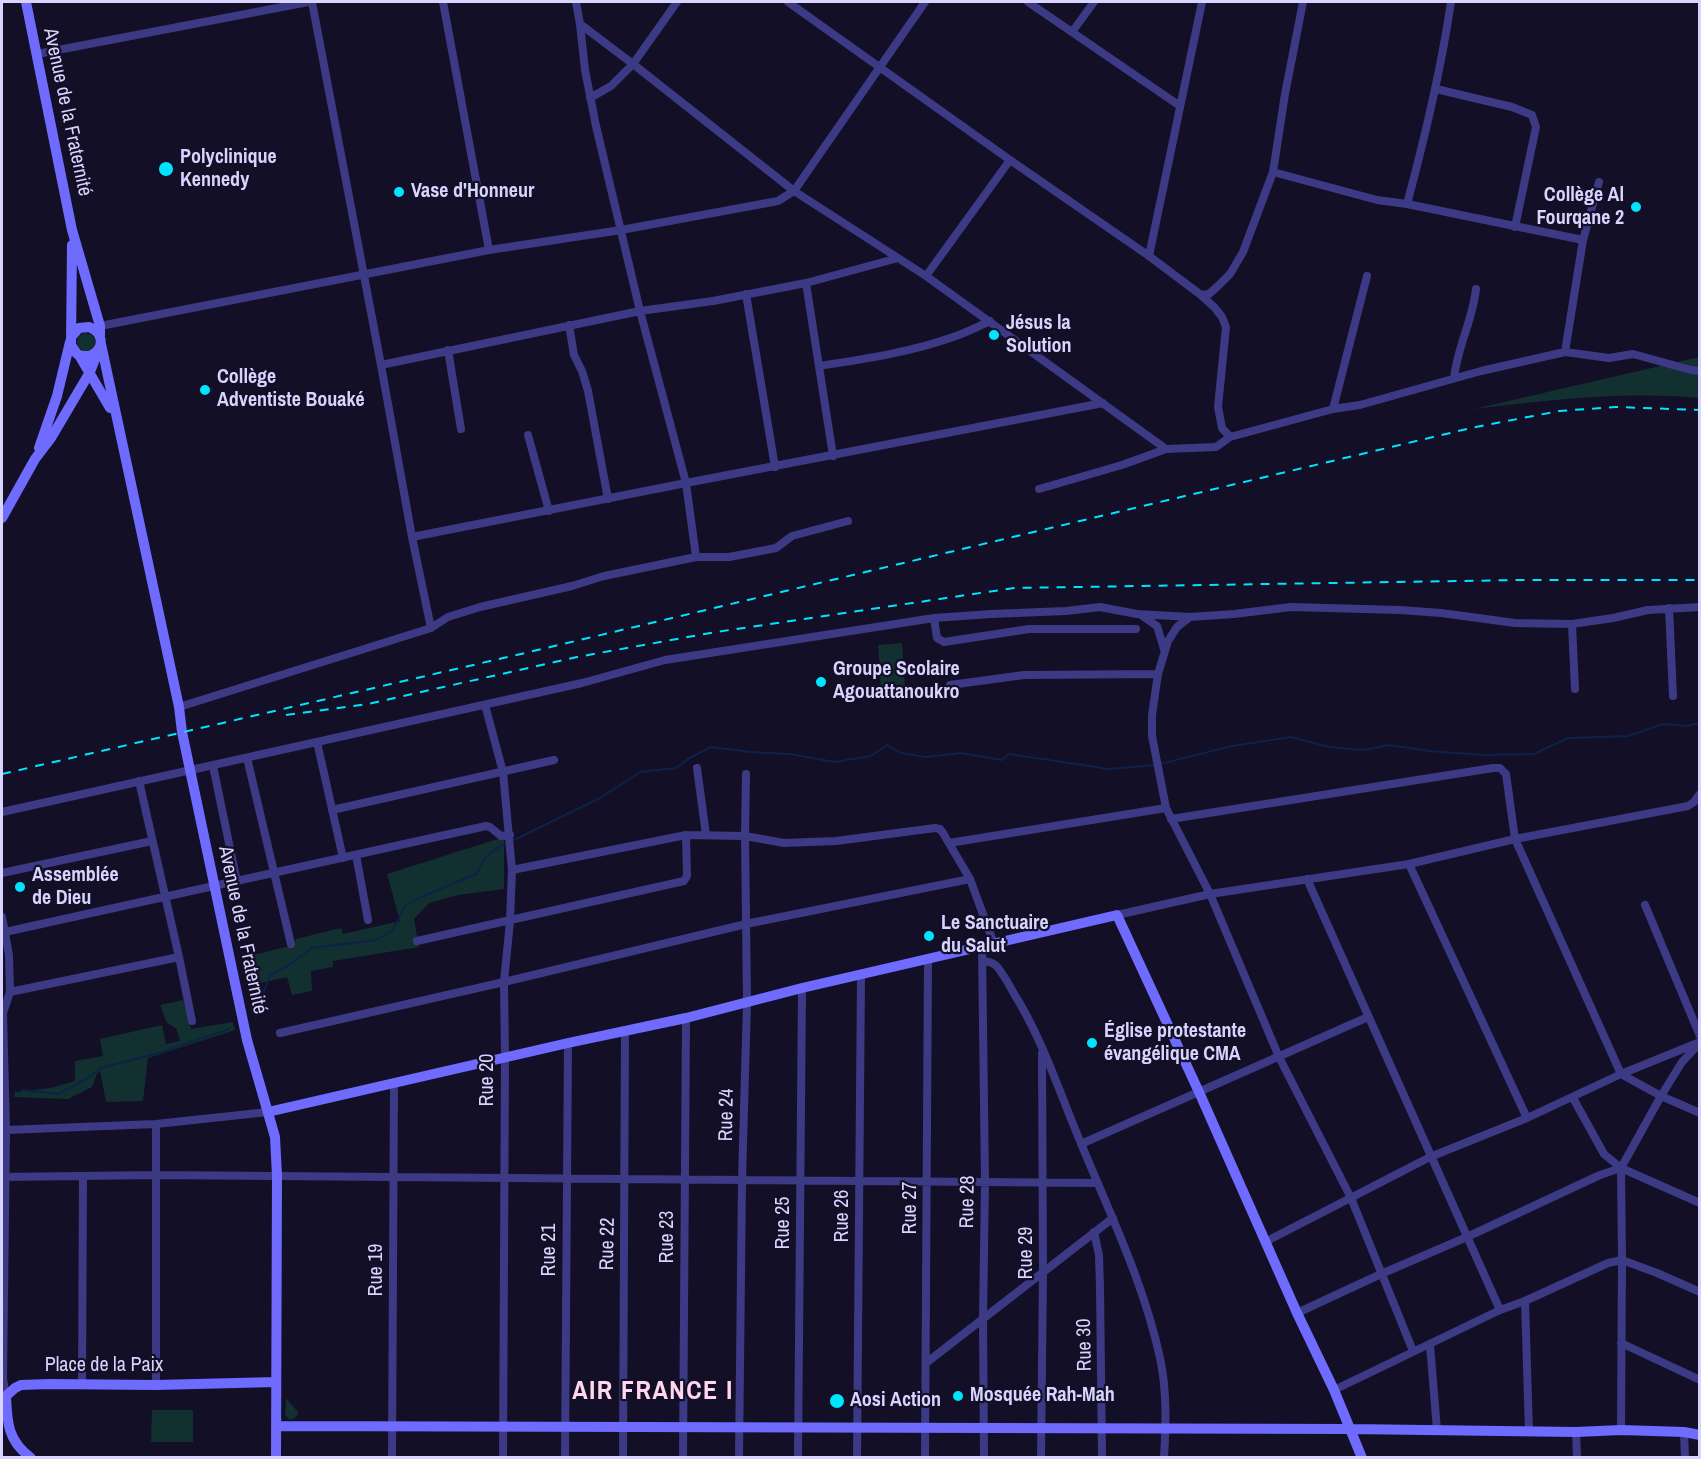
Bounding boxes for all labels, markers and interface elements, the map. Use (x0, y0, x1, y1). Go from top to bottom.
street label: Avenue de la Fraternité (37, 26, 97, 198)
place label: Polyclinique Kennedy (180, 146, 277, 193)
marker: Polyclinique Kennedy (157, 160, 175, 178)
place label: Vase d'Honneur (411, 180, 534, 204)
place label: Collège Al Fourqane 2 (1536, 184, 1624, 231)
marker: Vase d'Honneur (392, 185, 406, 199)
marker: Collège Al Fourqane 2 (1629, 200, 1643, 214)
place label: Jésus la Solution (1006, 312, 1072, 359)
marker: Jésus la Solution (987, 328, 1001, 342)
place label: Collège Adventiste Bouaké (217, 366, 365, 413)
marker: Collège Adventiste Bouaké (198, 383, 212, 397)
place label: Groupe Scolaire Agouattanoukro (833, 658, 960, 705)
marker: Groupe Scolaire Agouattanoukro (814, 675, 828, 689)
street label: Avenue de la Fraternité (212, 844, 272, 1016)
place label: Assemblée de Dieu (32, 864, 119, 911)
marker: Assemblée de Dieu (13, 880, 27, 894)
place label: Le Sanctuaire du Salut (941, 912, 1049, 959)
marker: Le Sanctuaire du Salut (922, 929, 936, 943)
place label: Église protestante évangélique CMA (1104, 1020, 1246, 1067)
marker: Église protestante évangélique CMA (1085, 1036, 1099, 1050)
street label: Rue 20 (476, 1054, 500, 1106)
street label: Rue 24 (715, 1088, 739, 1142)
street label: Rue 28 (956, 1175, 980, 1229)
street label: Rue 27 (899, 1182, 923, 1234)
street label: Rue 26 (831, 1190, 855, 1242)
street label: Rue 25 (772, 1197, 796, 1249)
street label: Rue 23 (656, 1211, 680, 1263)
street label: Rue 22 (596, 1217, 620, 1271)
street label: Rue 21 (538, 1224, 562, 1276)
street label: Rue 29 (1015, 1227, 1039, 1279)
street label: Rue 19 (365, 1244, 389, 1296)
street label: Rue 30 (1073, 1318, 1097, 1372)
street label: Place de la Paix (45, 1354, 163, 1378)
district label: AIR FRANCE I (572, 1376, 734, 1408)
place label: Mosquée Rah-Mah (970, 1384, 1115, 1408)
place label: Aosi Action (850, 1389, 941, 1413)
marker: Mosquée Rah-Mah (951, 1389, 965, 1403)
marker: Aosi Action (828, 1392, 846, 1410)

